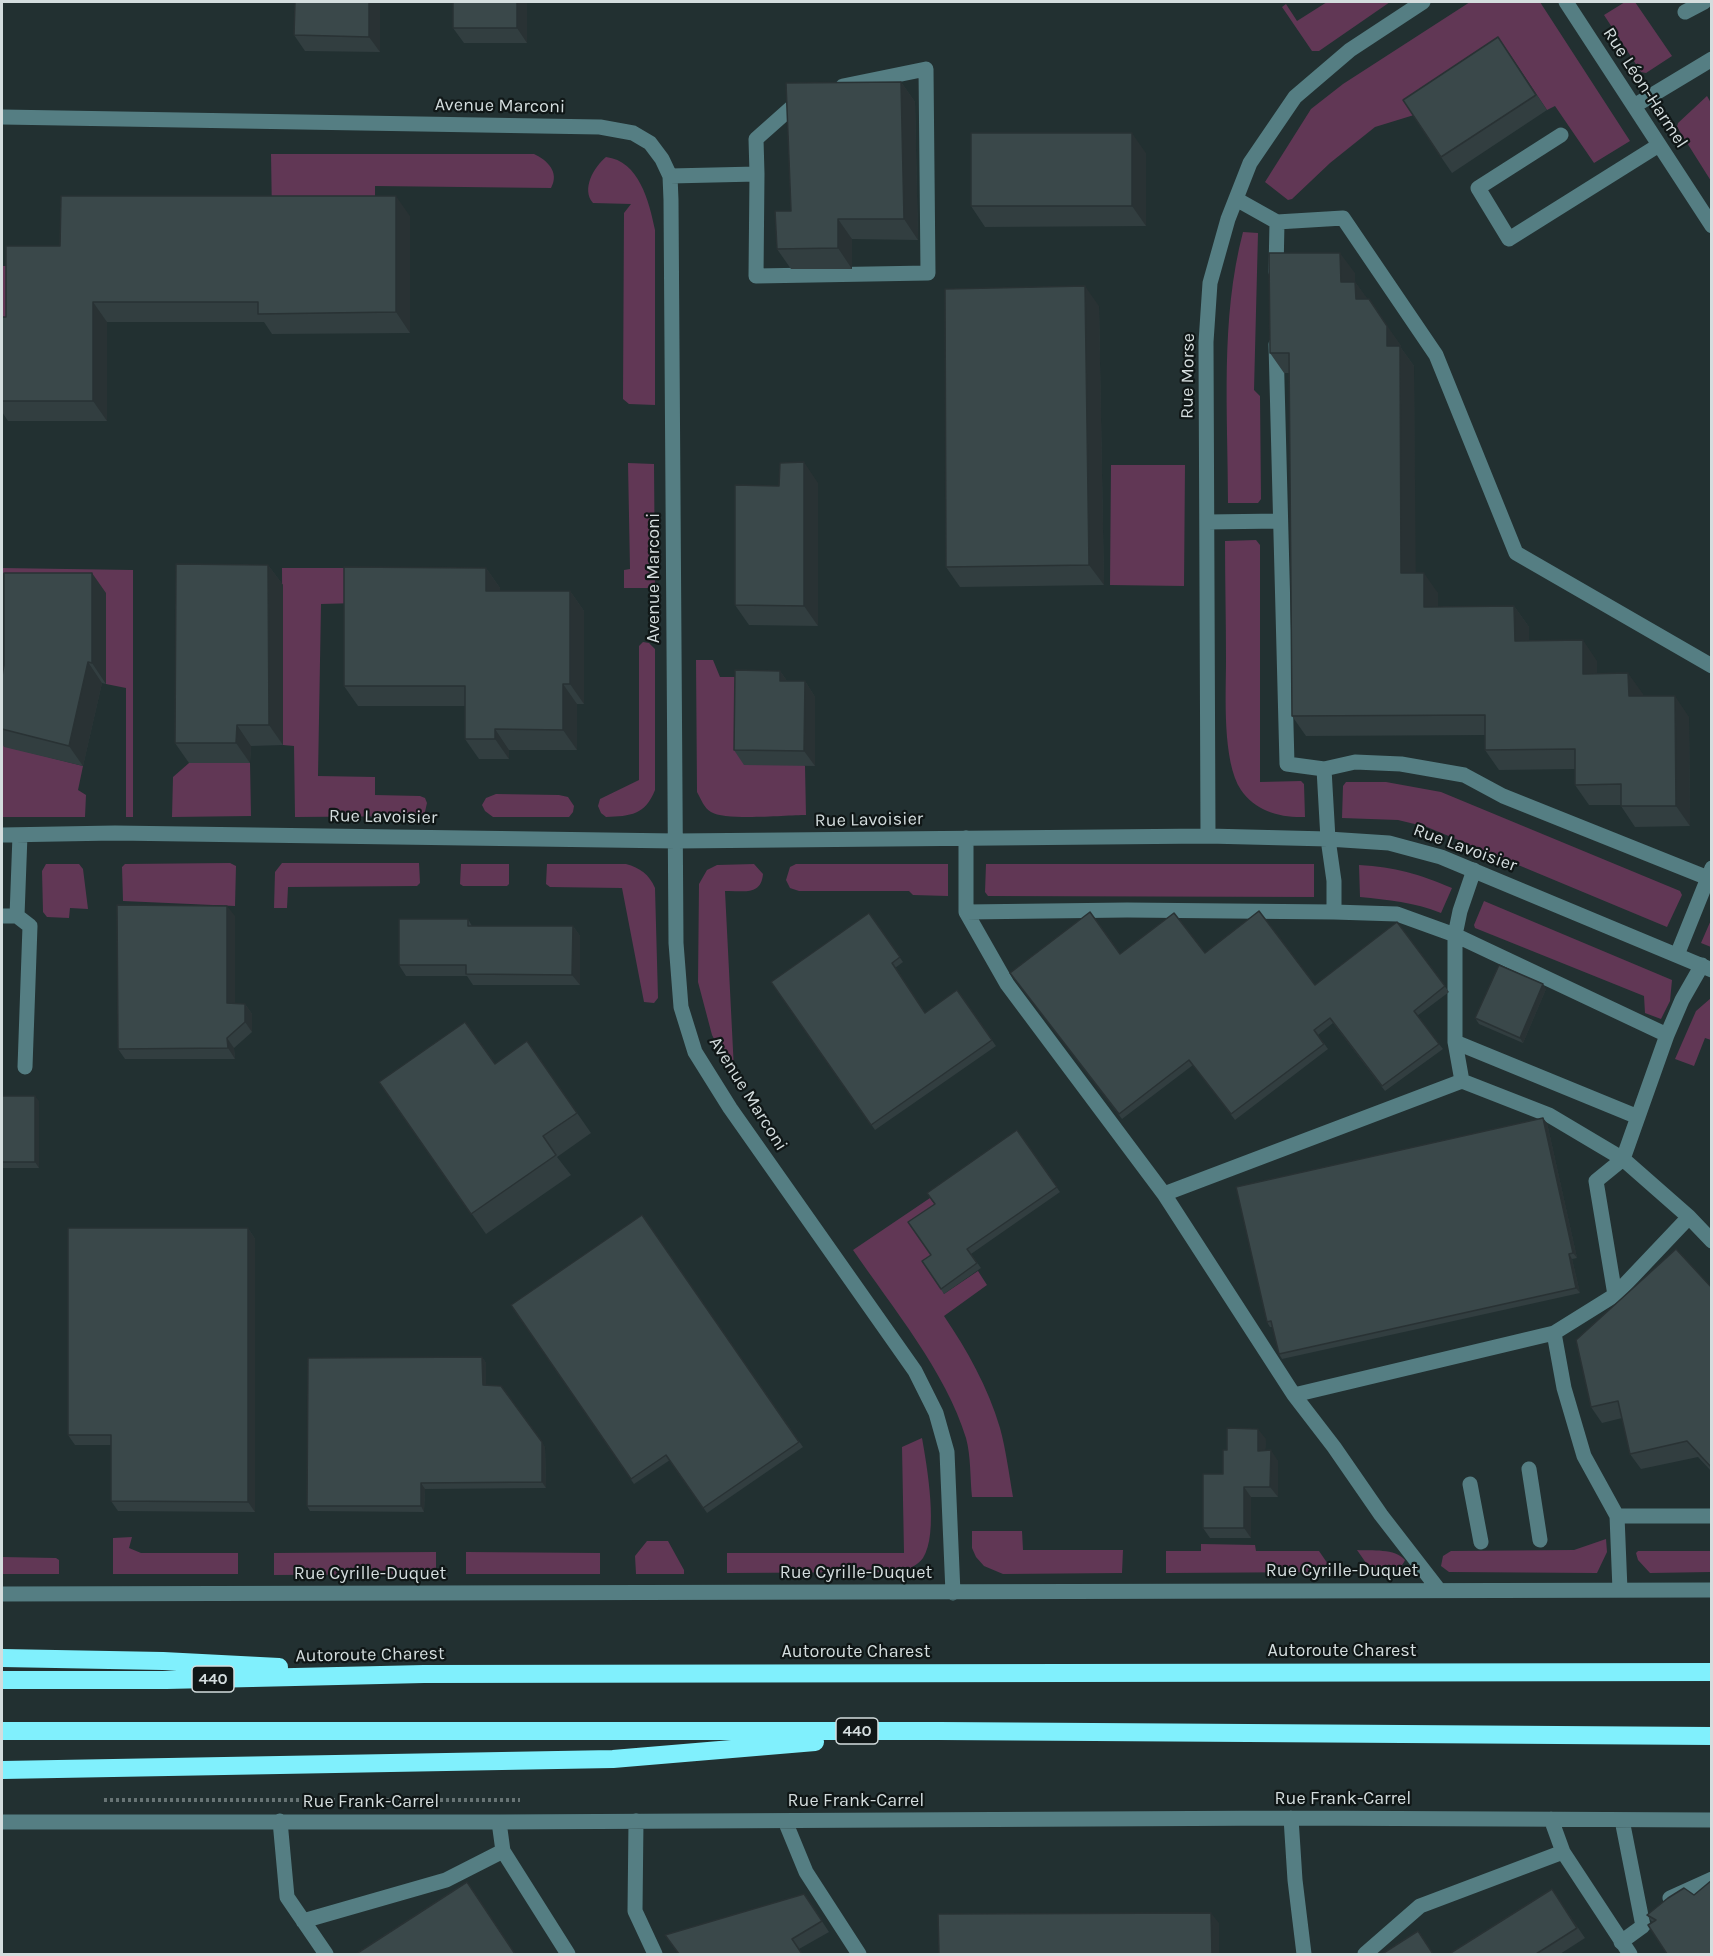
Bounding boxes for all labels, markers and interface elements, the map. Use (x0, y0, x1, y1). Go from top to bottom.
street label: Rue Léon-Harmel (1598, 24, 1692, 152)
street label: Avenue Marconi (435, 94, 565, 118)
street label: Rue Morse (1176, 333, 1200, 419)
street label: Avenue Marconi (643, 513, 665, 643)
street label: Rue Lavoisier (329, 805, 437, 829)
street label: Rue Lavoisier (815, 808, 923, 832)
street label: Rue Lavoisier (1410, 819, 1520, 877)
street label: Avenue Marconi (704, 1033, 792, 1155)
street label: Rue Cyrille-Duquet (1266, 1560, 1418, 1582)
street label: Rue Cyrille-Duquet (780, 1562, 932, 1584)
street label: Rue Cyrille-Duquet (294, 1563, 446, 1585)
street label: Autoroute Charest (1267, 1640, 1417, 1662)
street label: Autoroute Charest (781, 1641, 931, 1663)
street label: Autoroute Charest (295, 1643, 445, 1667)
road number: 440 (192, 1666, 234, 1692)
road number: 440 (836, 1718, 878, 1744)
street label: Rue Frank-Carrel (1275, 1788, 1411, 1810)
street label: Rue Frank-Carrel (788, 1790, 924, 1812)
street label: Rue Frank-Carrel (303, 1791, 439, 1813)

